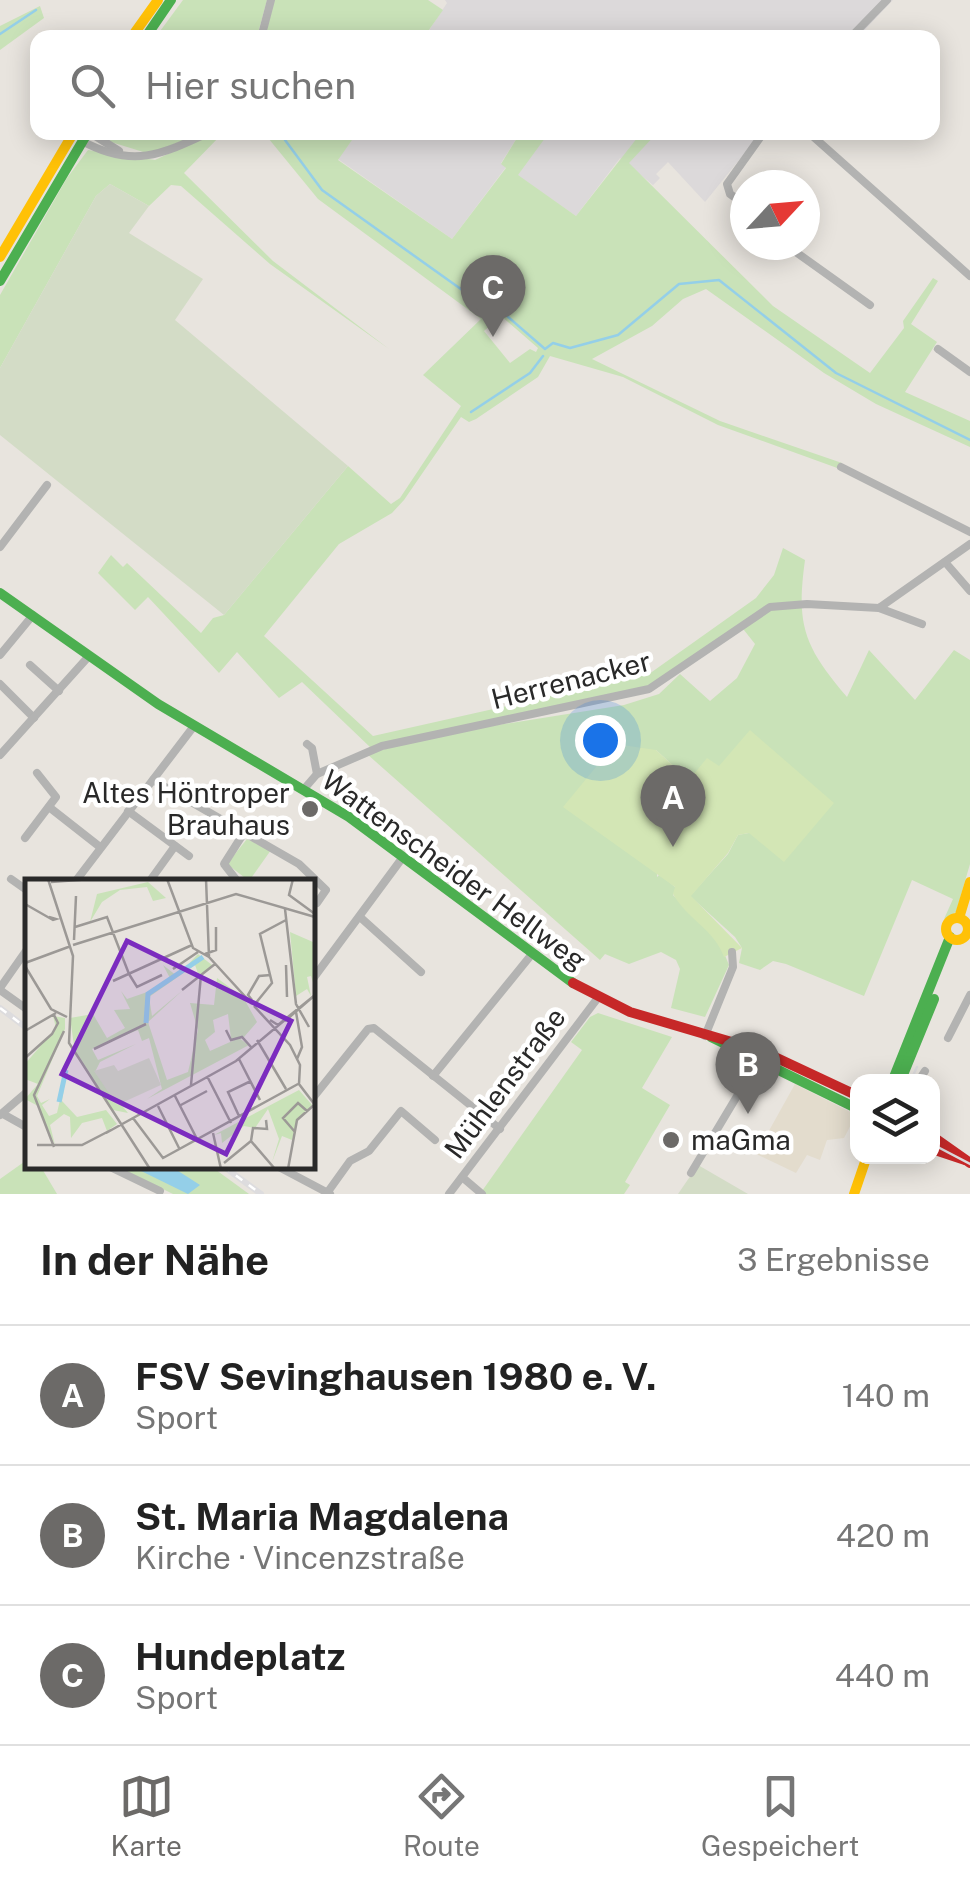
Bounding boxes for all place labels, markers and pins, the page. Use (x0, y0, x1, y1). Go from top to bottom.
pin: C (460, 255, 526, 337)
pin: A (640, 764, 706, 847)
place label: Altes Höntroper Brauhaus (82, 776, 290, 841)
marker: Altes Höntroper Brauhaus (299, 798, 321, 820)
pin: B (716, 1032, 780, 1114)
place label: maGma (691, 1123, 791, 1156)
marker: maGma (660, 1129, 682, 1151)

